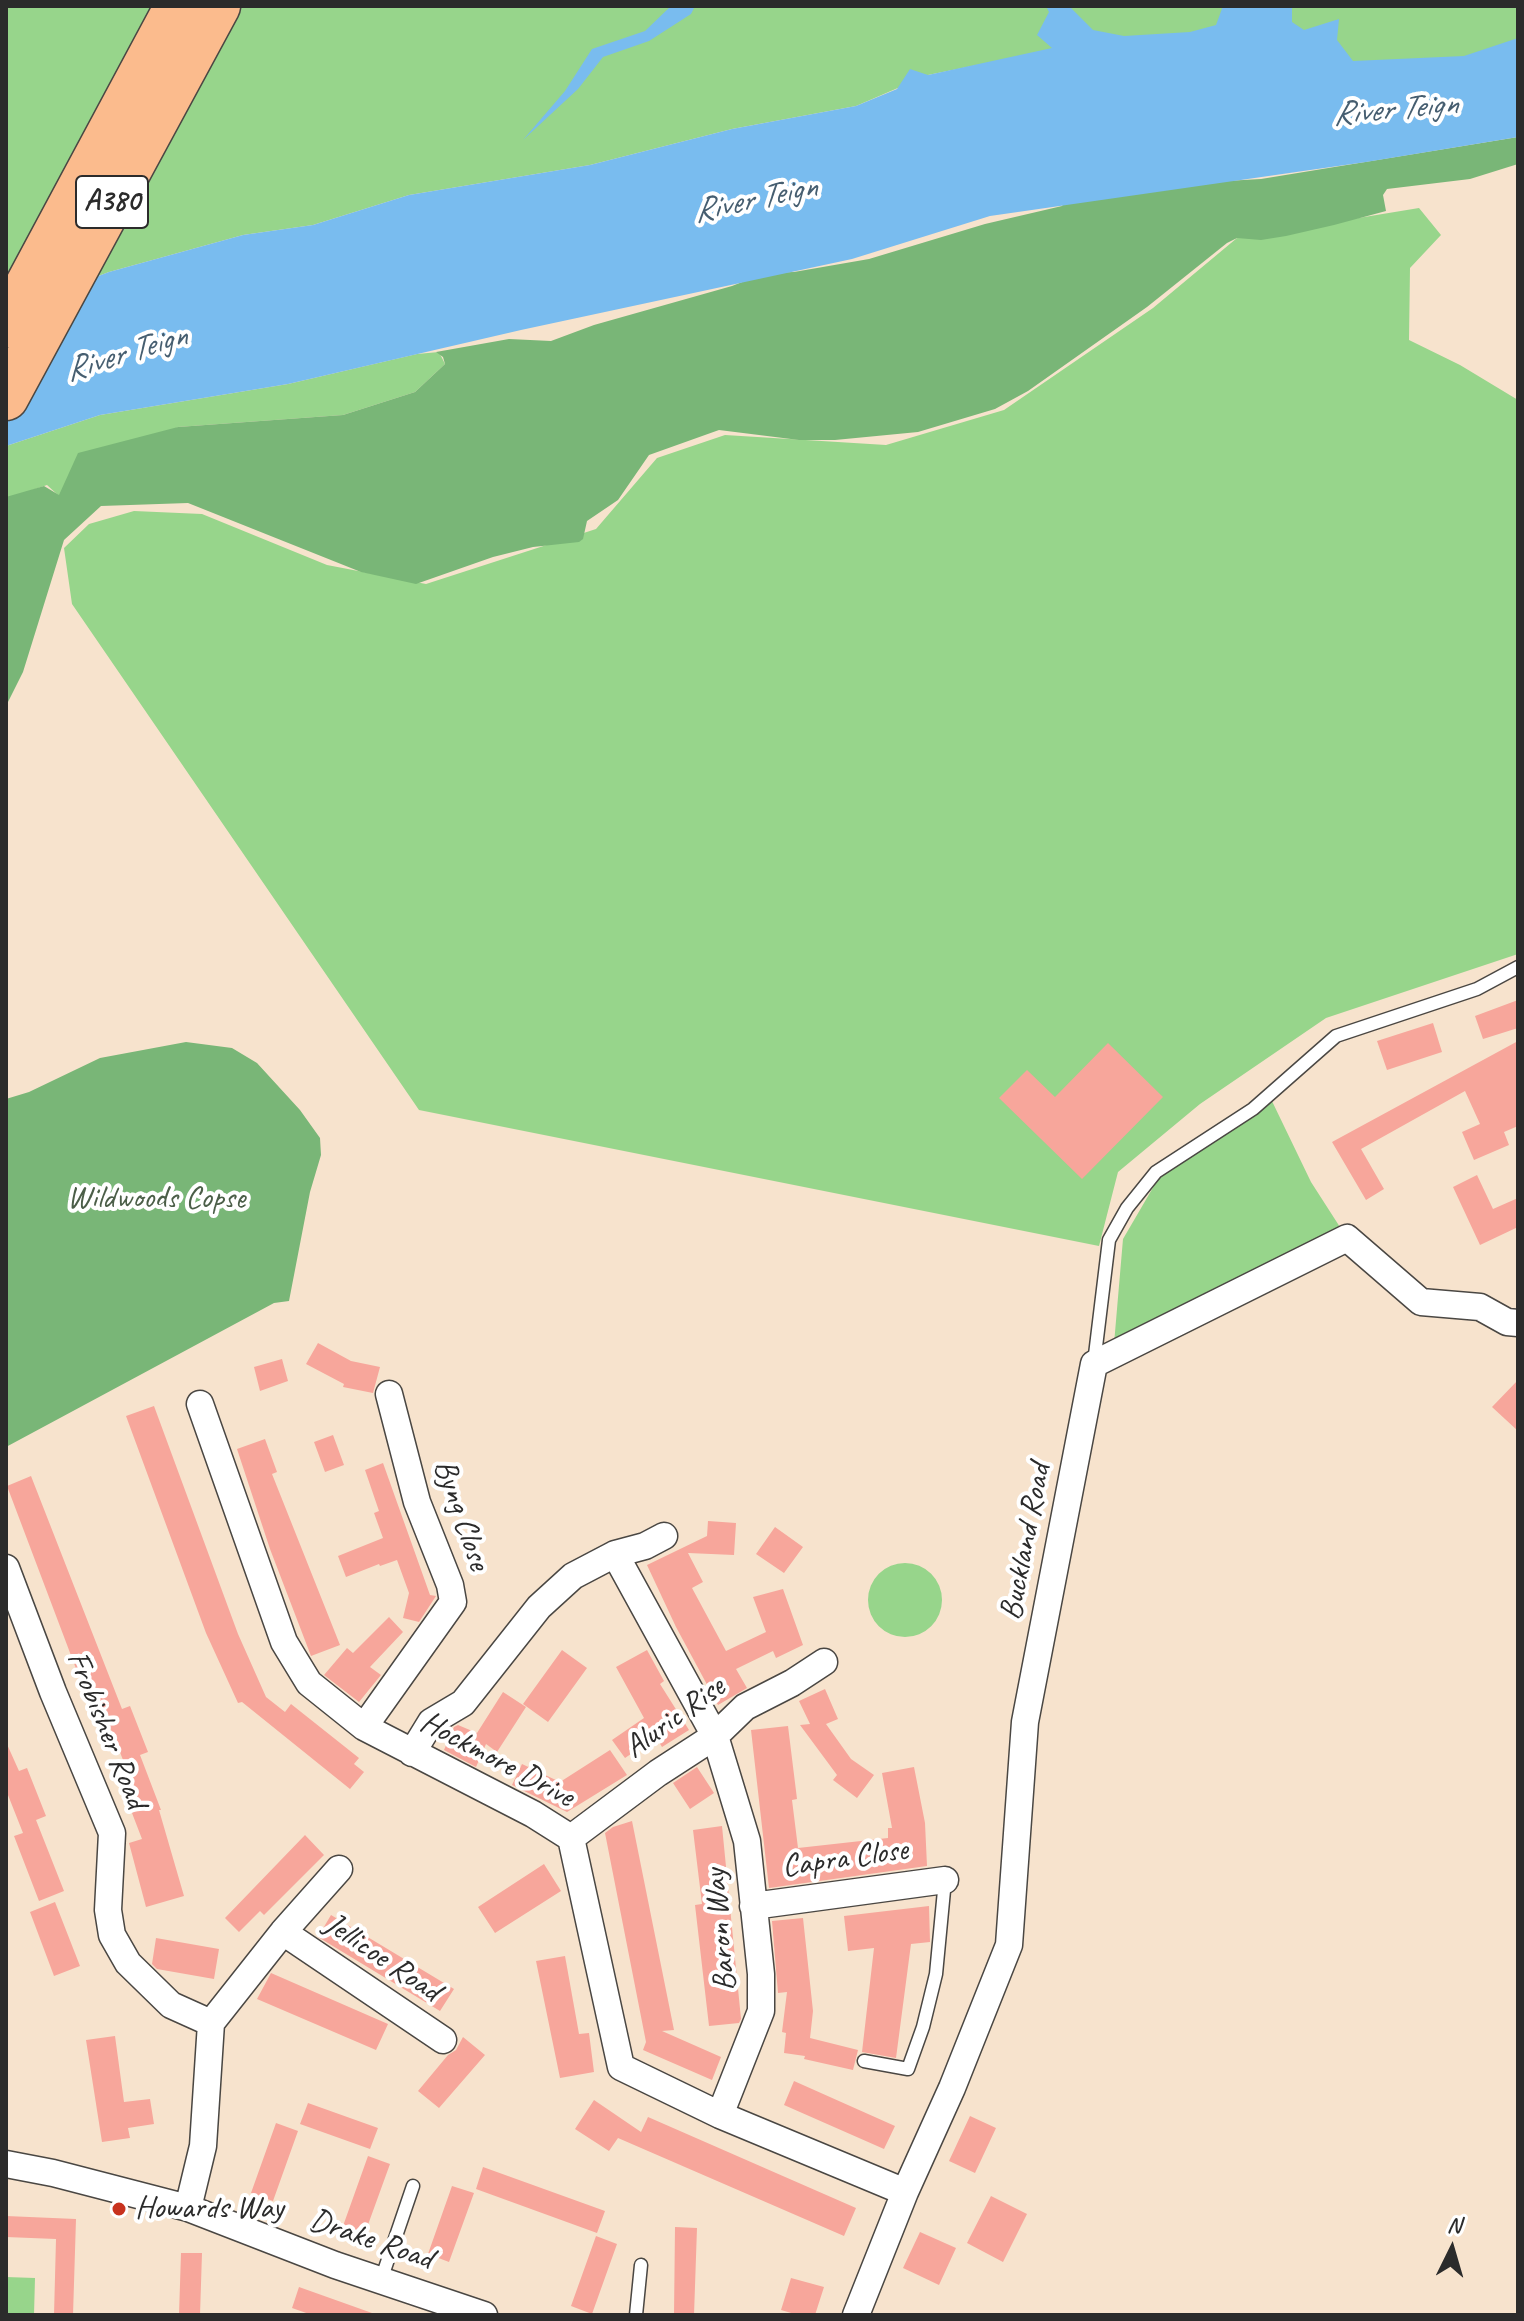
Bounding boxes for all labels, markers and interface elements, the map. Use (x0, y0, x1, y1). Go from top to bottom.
water label: River Teign (1331, 84, 1459, 136)
water label: River Teign (690, 167, 820, 233)
road number: A380 (76, 176, 148, 228)
water label: River Teign (60, 316, 192, 392)
park label: Wildwoods Copse (67, 1180, 245, 1218)
street label: Byng Close (424, 1455, 498, 1575)
street label: Buckland Road (992, 1461, 1060, 1623)
street label: Frobisher Road (57, 1646, 155, 1814)
street label: Aluric Rise (617, 1669, 733, 1767)
street label: Hockmore Drive (414, 1703, 580, 1817)
street label: Capra Close (780, 1831, 910, 1887)
street label: Baron Way (697, 1867, 745, 1993)
street label: Jellicoe Road (317, 1905, 447, 2011)
place label: Howards Way (135, 2190, 283, 2228)
marker: Howards Way (110, 2200, 128, 2218)
street label: Drake Road (304, 2201, 438, 2279)
north arrow (1412, 2209, 1492, 2289)
text: N (1446, 2211, 1462, 2240)

